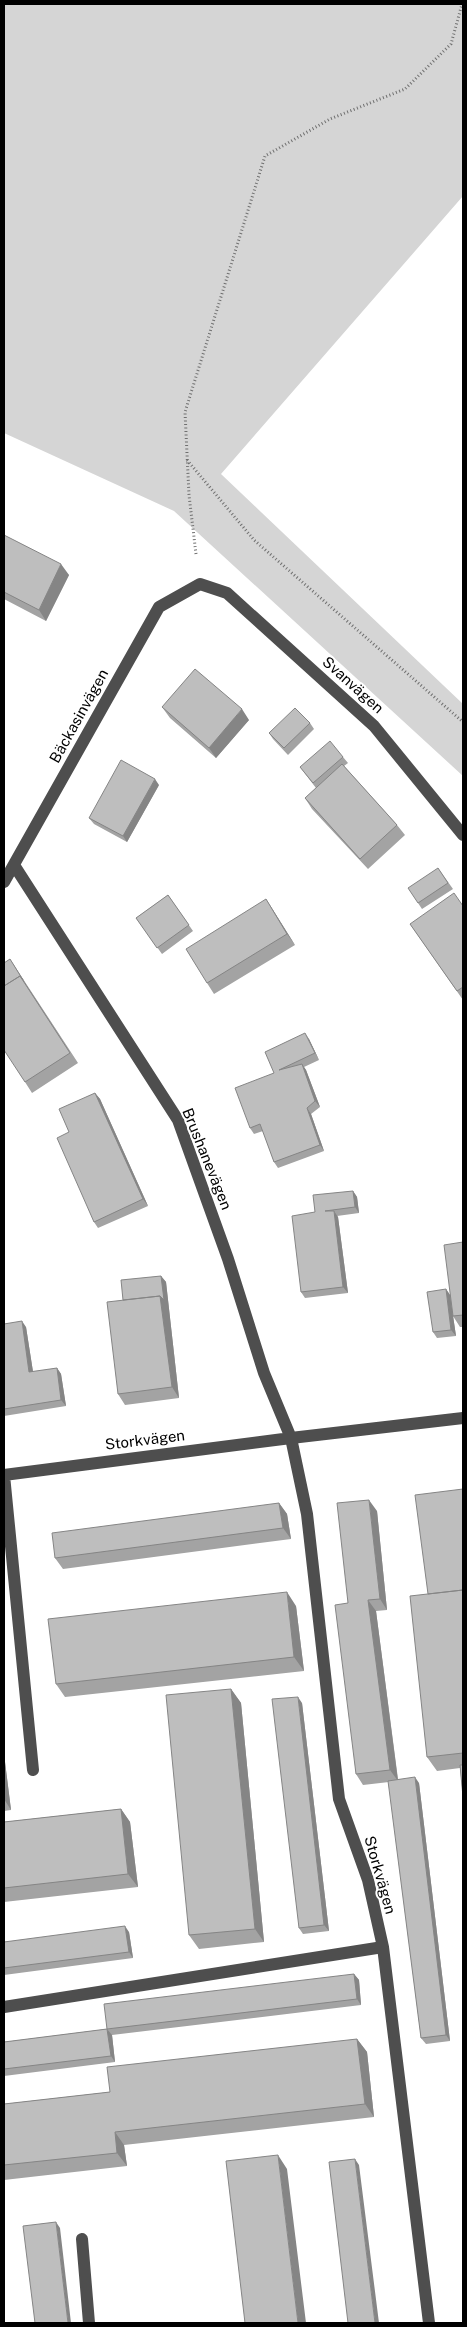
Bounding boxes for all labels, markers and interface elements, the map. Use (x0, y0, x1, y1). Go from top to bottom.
street label: Svanvägen (319, 653, 387, 716)
street label: Bäckasinvägen (46, 666, 111, 766)
street label: Brushanevägen (179, 1106, 236, 1212)
street label: Storkvägen (104, 1426, 186, 1453)
street label: Storkvägen (361, 1834, 400, 1916)

